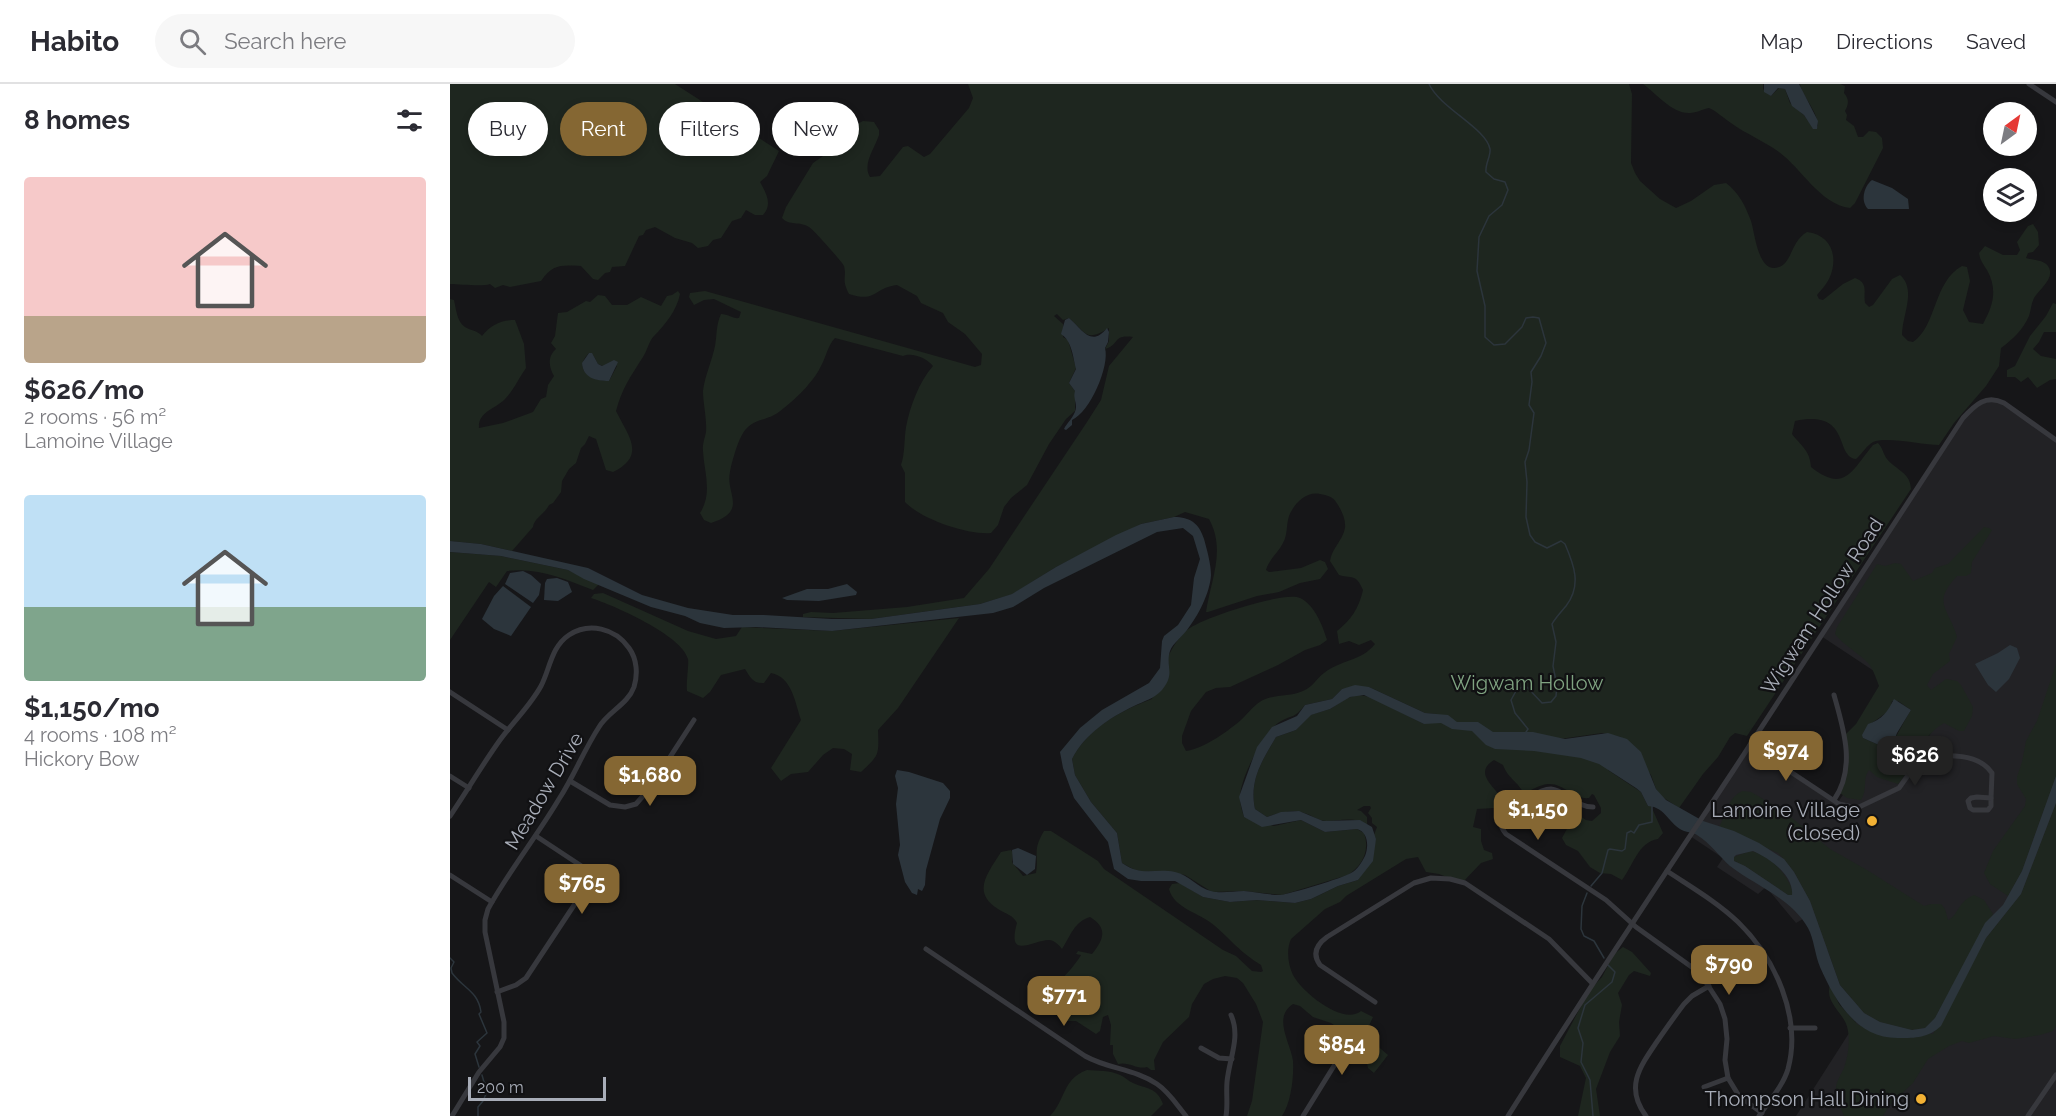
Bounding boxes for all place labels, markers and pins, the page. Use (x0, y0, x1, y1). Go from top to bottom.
pin: $974 (1750, 731, 1822, 782)
pin: $626 (1879, 736, 1951, 787)
pin: $1,680 (601, 756, 699, 807)
pin: $1,150 (1489, 790, 1587, 841)
place label: Lamoine Village (closed) (1711, 798, 1860, 845)
marker: Lamoine Village (closed) (1865, 814, 1879, 828)
pin: $765 (546, 864, 618, 915)
pin: $790 (1693, 945, 1765, 996)
pin: $771 (1028, 976, 1100, 1027)
pin: $854 (1306, 1025, 1378, 1076)
place label: Thompson Hall Dining (1705, 1087, 1909, 1111)
marker: Thompson Hall Dining (1914, 1092, 1928, 1106)

